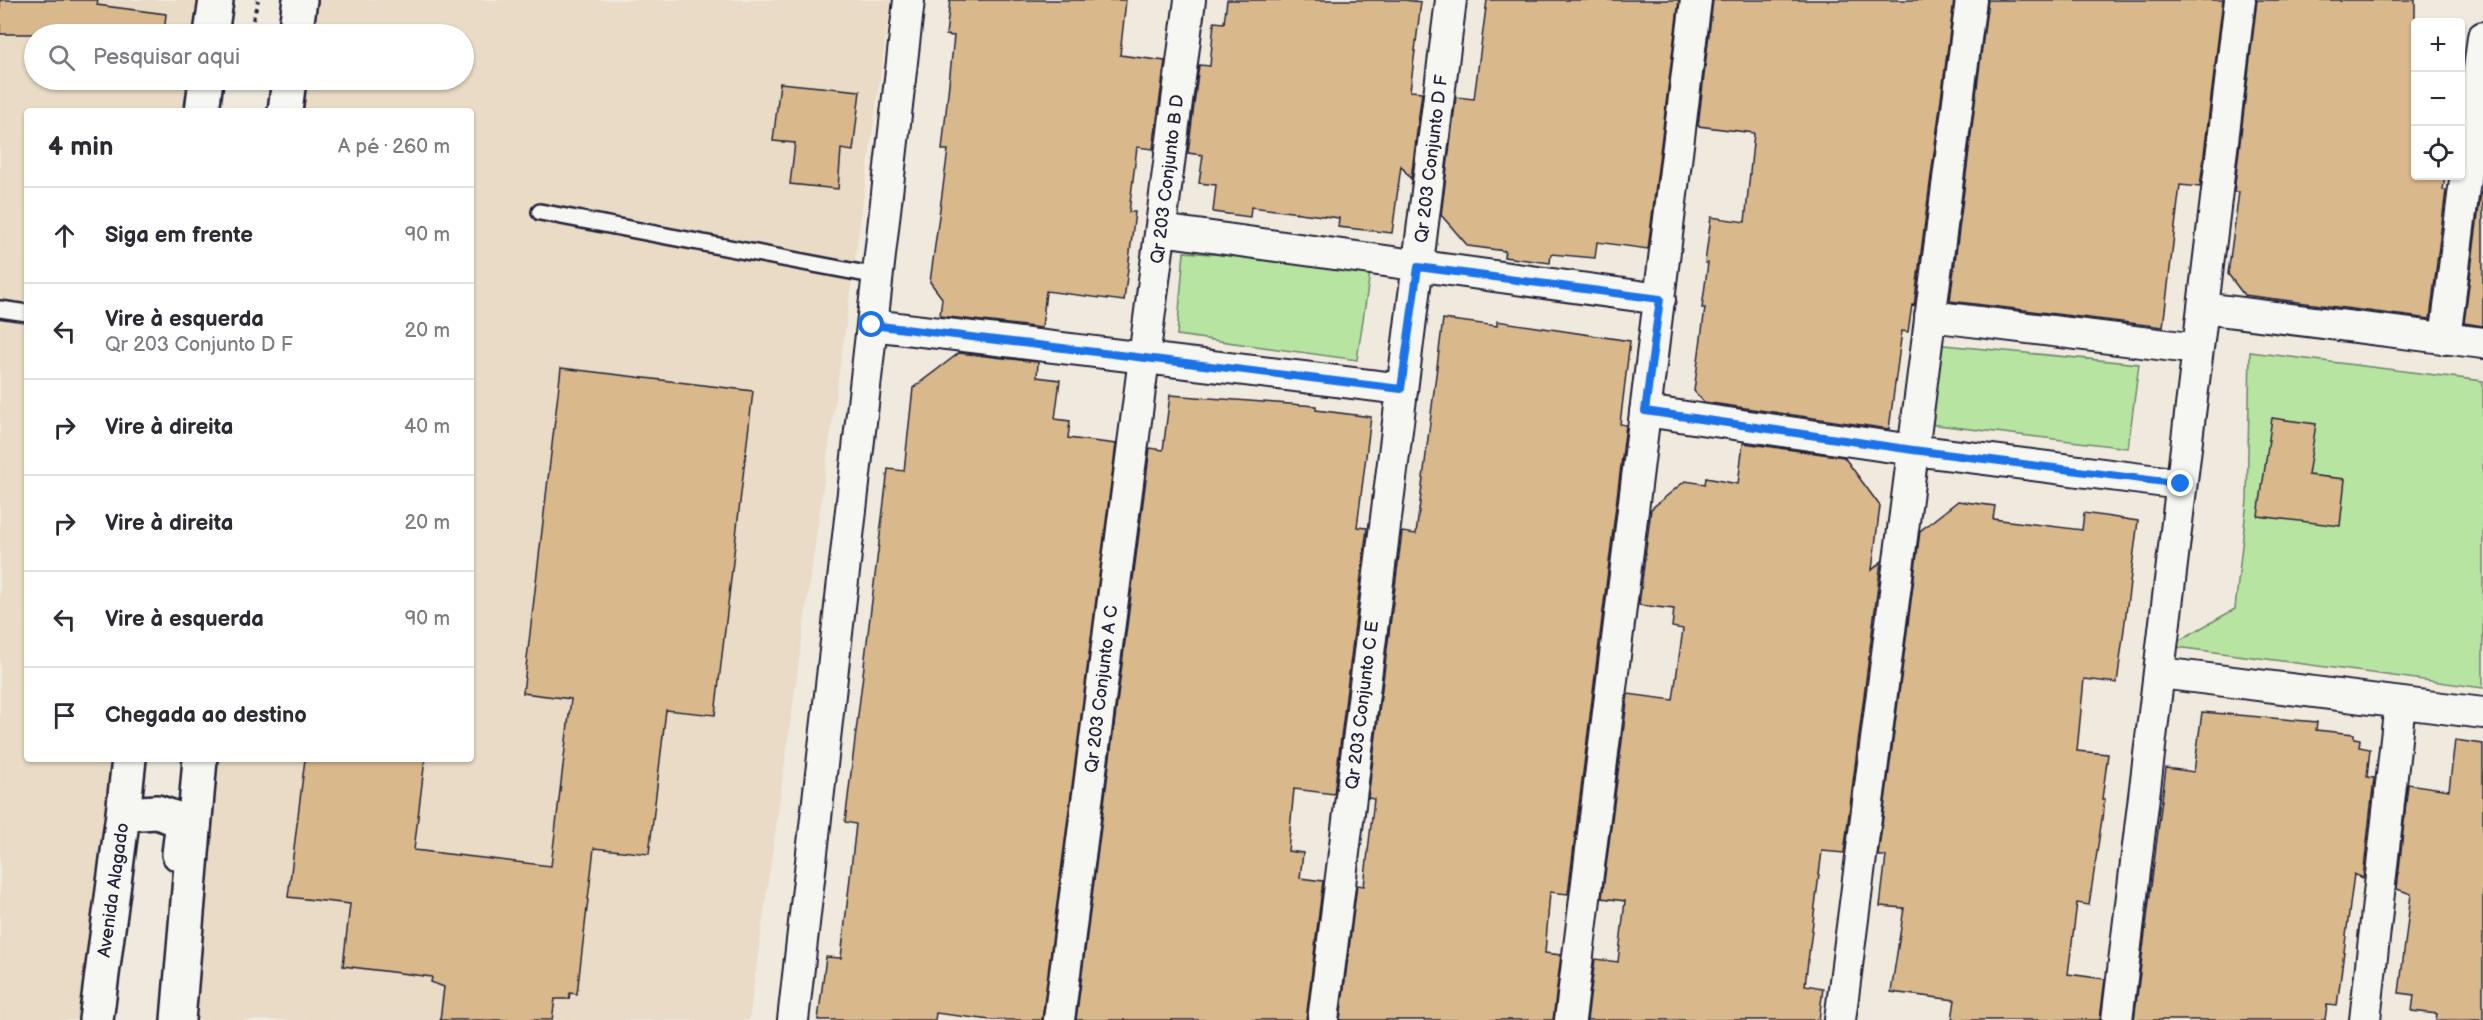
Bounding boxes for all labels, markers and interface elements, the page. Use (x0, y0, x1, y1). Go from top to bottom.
map controls (2411, 18, 2465, 180)
button: + (2411, 18, 2465, 72)
search box (24, 24, 474, 90)
icon: search (45, 41, 78, 74)
text: Pesquisar aqui (93, 44, 240, 71)
button: − (2411, 72, 2465, 126)
street label: Qr 203 Conjunto D F (1411, 74, 1452, 244)
street label: Qr 203 Conjunto B D (1147, 93, 1188, 265)
button: locate (2411, 126, 2465, 180)
text: 4 min (48, 132, 113, 163)
text: A pé · 260 m (338, 135, 450, 159)
icon: ahead (48, 219, 81, 252)
text: Siga em frente (105, 222, 253, 249)
text: 90 m (405, 223, 450, 247)
text: Vire à esquerda (105, 306, 264, 333)
route start (858, 311, 884, 337)
icon: left (48, 315, 81, 348)
text: 20 m (405, 319, 450, 343)
text: Qr 203 Conjunto D F (105, 333, 293, 357)
icon: right (48, 411, 81, 444)
text: Vire à direita (105, 414, 233, 441)
text: 40 m (404, 415, 450, 439)
route end (2167, 470, 2193, 496)
icon: right (48, 507, 81, 540)
text: Vire à direita (105, 510, 233, 537)
text: 20 m (405, 511, 450, 535)
icon: left (48, 603, 81, 636)
street label: Qr 203 Conjunto A C (1081, 604, 1122, 774)
text: Vire à esquerda (105, 606, 264, 633)
text: 90 m (405, 607, 450, 631)
street label: Qr 203 Conjunto C E (1342, 619, 1383, 791)
icon: arrive (48, 699, 81, 732)
text: Chegada ao destino (105, 702, 307, 729)
street label: Avenida Alagado (94, 821, 133, 959)

